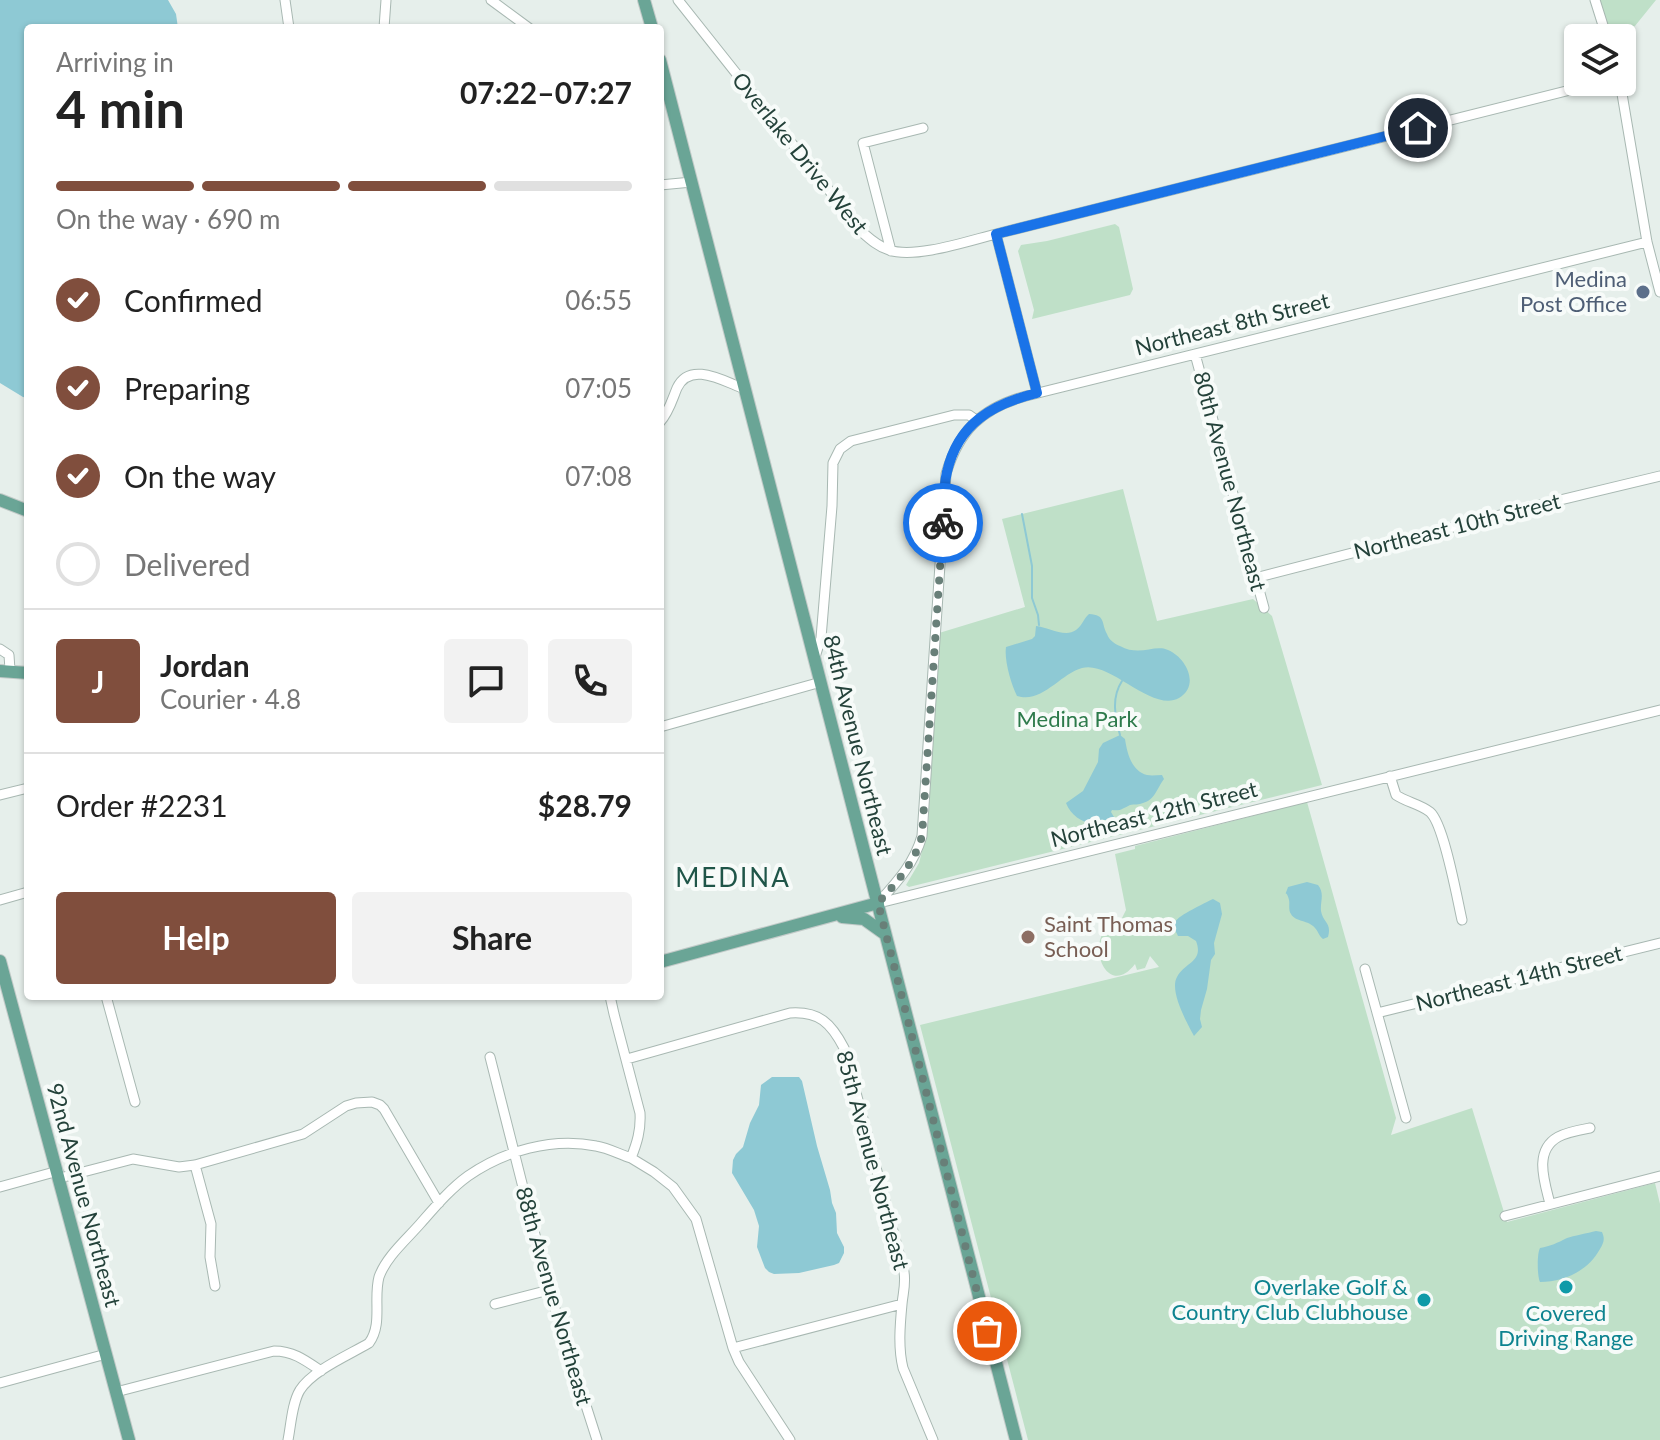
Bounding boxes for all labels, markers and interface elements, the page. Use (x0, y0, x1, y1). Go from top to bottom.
map controls (1564, 24, 1636, 96)
button: layers (1564, 24, 1636, 96)
text: Arriving in (56, 46, 174, 78)
street label: Overlake Drive West (727, 66, 874, 239)
text: 07:22–07:27 (460, 74, 632, 110)
text: 4 min (56, 77, 185, 139)
pin (1384, 94, 1452, 162)
icon: home (1396, 106, 1440, 150)
text: On the way · 690 m (56, 203, 280, 235)
place label: Medina Post Office (1520, 265, 1627, 317)
icon: check (56, 278, 100, 322)
text: Confirmed (124, 282, 263, 318)
marker: Medina Post Office (1634, 283, 1652, 301)
text: 06:55 (565, 284, 632, 316)
street label: Northeast 8th Street (1132, 286, 1332, 361)
icon: check (56, 366, 100, 410)
street label: 80th Avenue Northeast (1188, 368, 1273, 594)
text: Preparing (124, 370, 250, 406)
text: 07:05 (565, 372, 632, 404)
icon: check (56, 454, 100, 498)
text: On the way (124, 458, 276, 494)
text: 07:08 (565, 460, 632, 492)
courier (903, 483, 983, 563)
street label: Northeast 10th Street (1351, 487, 1563, 564)
icon: bike (921, 501, 965, 545)
text: Delivered (124, 546, 251, 582)
street label: 84th Avenue Northeast (818, 632, 899, 858)
button: chat (444, 639, 528, 723)
button: phone (548, 639, 632, 723)
text: Jordan (160, 647, 250, 683)
text: J (92, 663, 104, 699)
text: Courier · 4.8 (160, 683, 301, 715)
park label: Medina Park (1016, 705, 1138, 732)
street label: Northeast 12th Street (1048, 775, 1260, 852)
text: Order #2231 (56, 787, 228, 823)
text: $28.79 (538, 787, 632, 823)
district label: MEDINA (675, 861, 791, 893)
button: Help (56, 892, 336, 984)
button: Share (352, 892, 632, 984)
place label: Saint Thomas School (1044, 910, 1173, 962)
marker: Saint Thomas School (1019, 928, 1037, 946)
street label: Northeast 14th Street (1413, 939, 1625, 1016)
street label: 85th Avenue Northeast (831, 1047, 916, 1273)
street label: 92nd Avenue Northeast (42, 1080, 127, 1310)
street label: 88th Avenue Northeast (510, 1183, 599, 1408)
place label: Overlake Golf & Country Club Clubhouse (1172, 1273, 1408, 1325)
marker: Covered Driving Range (1557, 1278, 1575, 1296)
marker: Overlake Golf & Country Club Clubhouse (1415, 1291, 1433, 1309)
pin (953, 1297, 1021, 1365)
place label: Covered Driving Range (1498, 1299, 1634, 1351)
icon: bag (965, 1309, 1009, 1353)

